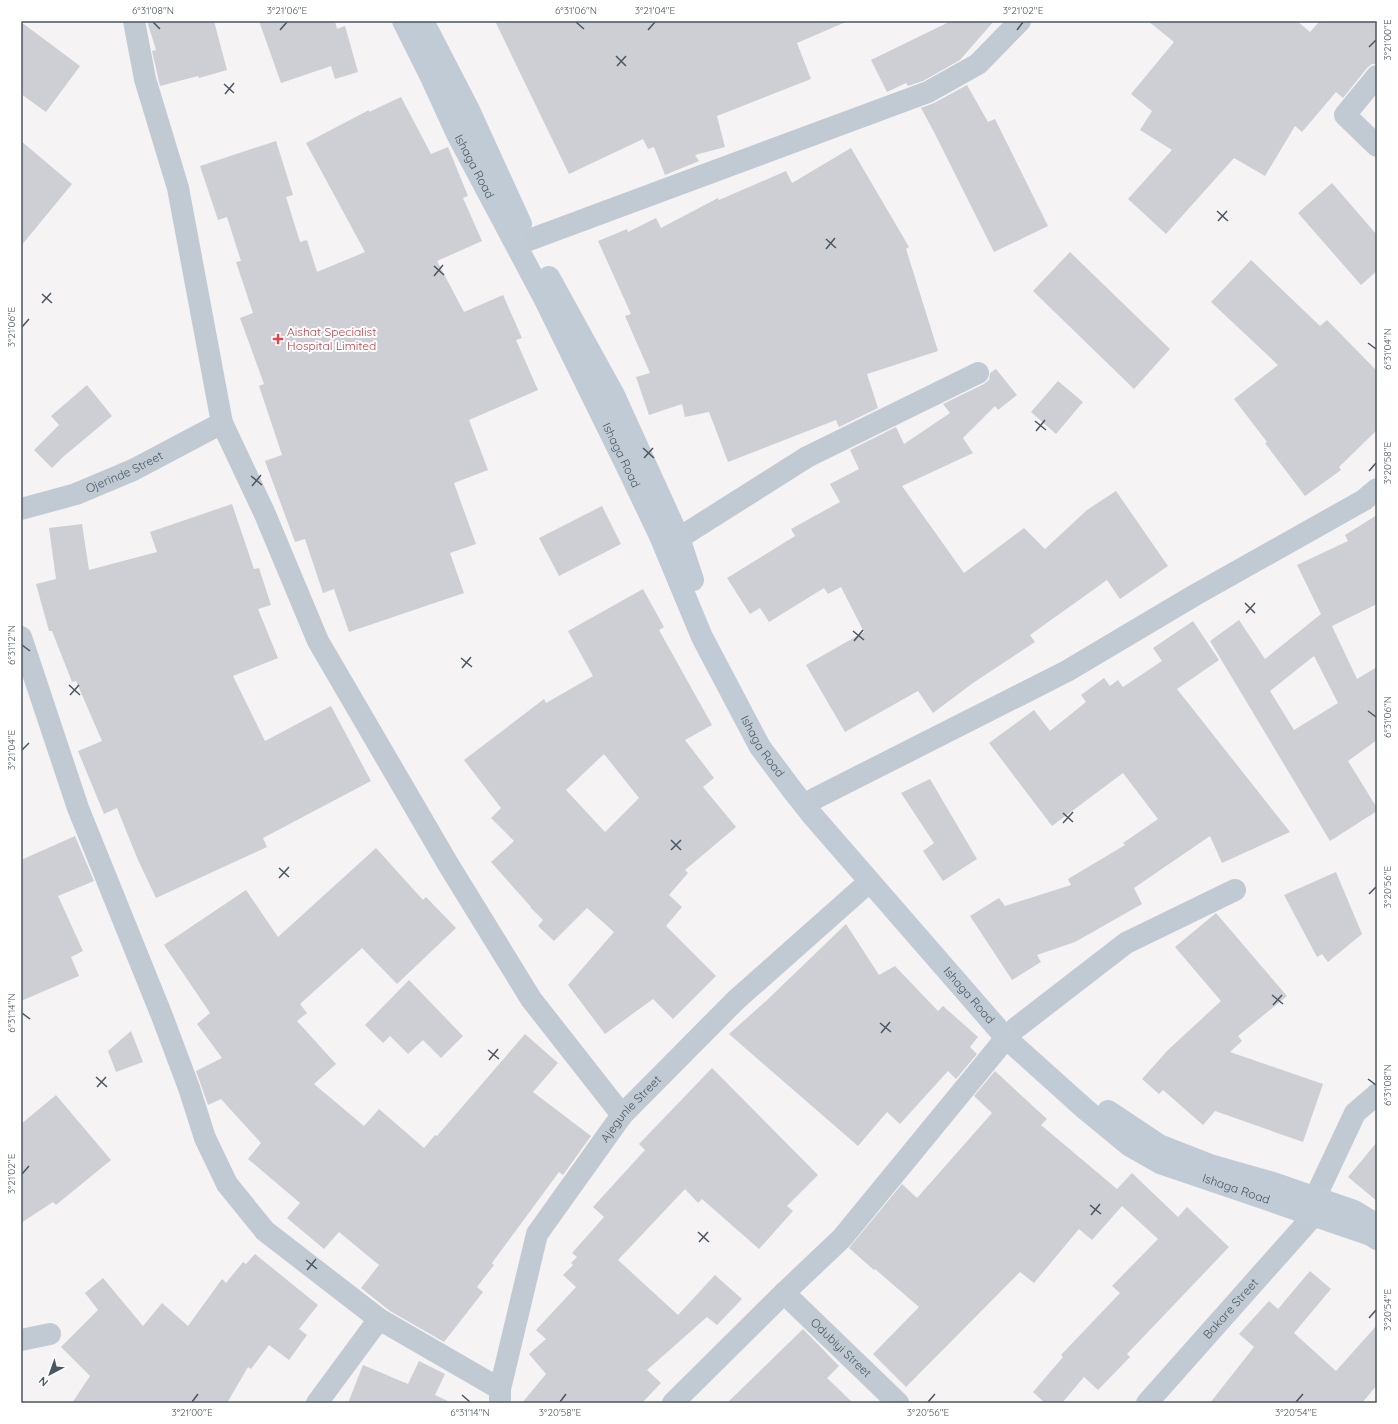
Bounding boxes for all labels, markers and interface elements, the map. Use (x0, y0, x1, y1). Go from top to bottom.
text: 6°31'08"N (132, 4, 174, 17)
text: 3°21'06"E (267, 4, 308, 17)
text: 6°31'06"N (555, 4, 597, 17)
text: 3°21'04"E (635, 4, 676, 17)
text: 3°21'02"E (1003, 4, 1044, 17)
text: 3°21'00"E (1381, 19, 1394, 61)
street label: Ishaga Road (452, 132, 498, 201)
text: 3°21'06"E (5, 306, 18, 347)
place label: Aishat Specialist Hospital Limited (287, 324, 376, 353)
text: 6°31'04"N (1381, 328, 1394, 370)
marker: Aishat Specialist Hospital Limited (272, 333, 284, 345)
street label: Ishaga Road (599, 420, 644, 490)
text: 3°20'58"E (1381, 442, 1394, 484)
street label: Ojerinde Street (83, 448, 165, 496)
text: 6°31'12"N (5, 625, 18, 665)
text: 6°31'06"N (1381, 696, 1394, 738)
street label: Ishaga Road (738, 713, 788, 780)
text: 3°21'04"E (5, 729, 18, 770)
text: 3°20'56"E (1381, 866, 1394, 908)
street label: Ishaga Road (940, 963, 998, 1027)
text: 6°31'14"N (5, 993, 18, 1033)
text: 6°31'08"N (1381, 1064, 1394, 1106)
street label: Ajegunle Street (597, 1072, 664, 1145)
text: 3°21'02"E (5, 1153, 18, 1194)
street label: Ishaga Road (1200, 1170, 1272, 1207)
street label: Bakare Street (1199, 1275, 1261, 1342)
text: 3°20'54"E (1381, 1289, 1394, 1331)
street label: Odubiyi Street (808, 1315, 875, 1380)
north arrow (30, 1354, 70, 1394)
text: N (36, 1374, 51, 1389)
text: 3°21'00"E (171, 1406, 213, 1419)
text: 6°31'14"N (450, 1406, 490, 1419)
text: 3°20'58"E (539, 1406, 581, 1419)
text: 3°20'56"E (907, 1406, 949, 1419)
text: 3°20'54"E (1275, 1406, 1317, 1419)

